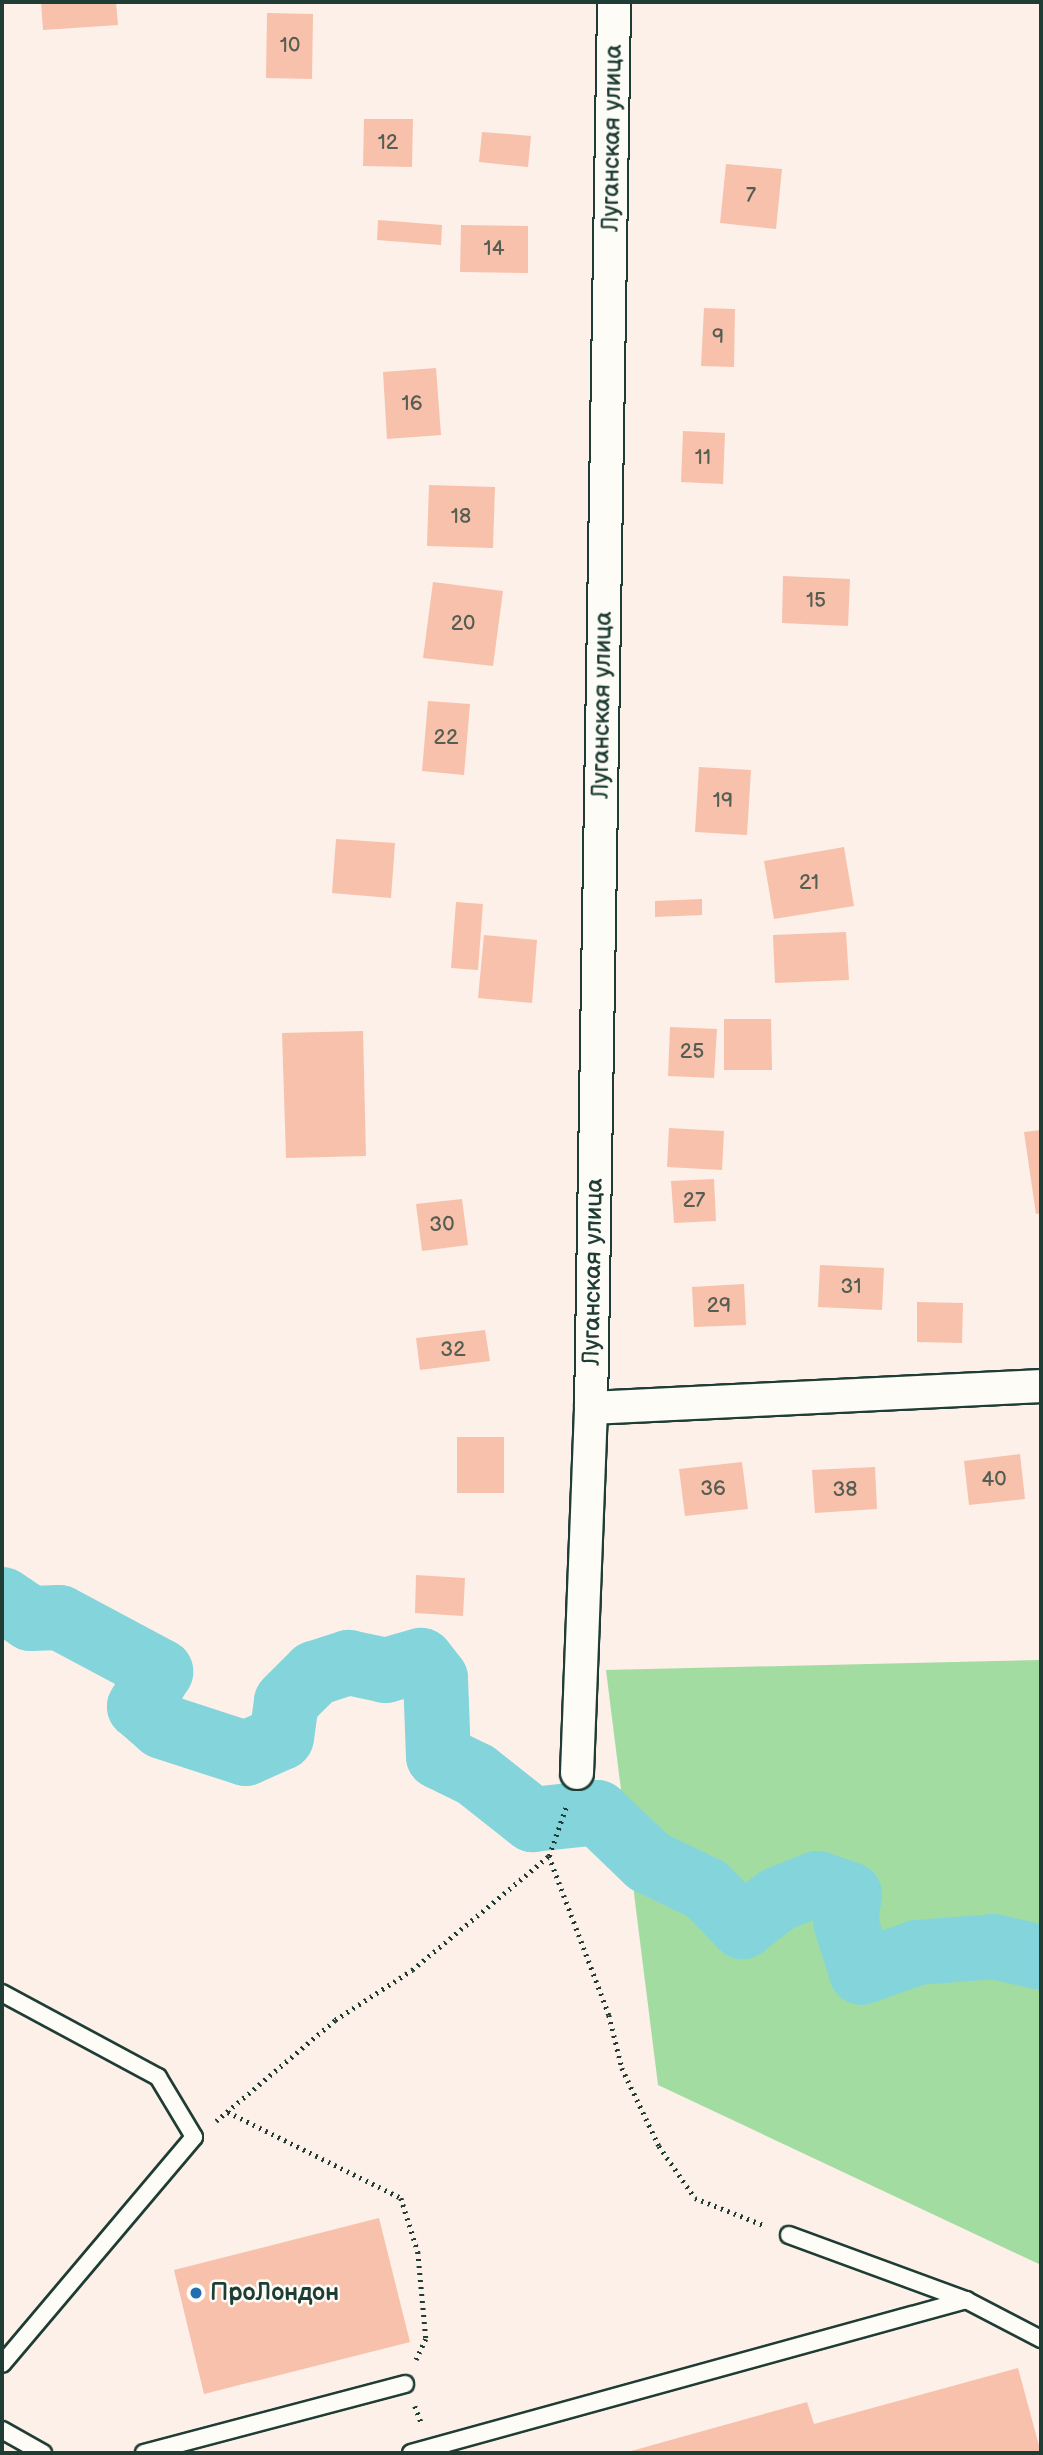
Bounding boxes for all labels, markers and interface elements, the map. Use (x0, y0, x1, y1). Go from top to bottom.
house number: 10 (280, 33, 300, 59)
street label: Луганская улица (596, 44, 628, 232)
house number: 12 (378, 130, 398, 156)
house number: 7 (746, 183, 756, 209)
house number: 14 (484, 236, 504, 262)
house number: 9 (712, 324, 724, 350)
house number: 16 (402, 391, 422, 417)
house number: 11 (695, 445, 711, 471)
house number: 18 (451, 504, 471, 530)
house number: 15 (806, 588, 826, 614)
house number: 20 (451, 611, 475, 637)
street label: Луганская улица (586, 611, 618, 799)
house number: 22 (434, 725, 458, 751)
house number: 19 (713, 788, 733, 814)
house number: 21 (799, 870, 819, 896)
house number: 25 (680, 1039, 704, 1065)
street label: Луганская улица (577, 1178, 609, 1366)
house number: 27 (683, 1188, 705, 1214)
house number: 30 (429, 1212, 455, 1238)
house number: 31 (840, 1274, 862, 1300)
house number: 29 (707, 1293, 731, 1319)
house number: 32 (440, 1337, 466, 1363)
house number: 40 (981, 1467, 1007, 1493)
house number: 36 (700, 1476, 726, 1502)
house number: 38 (832, 1477, 858, 1503)
place label: ПроЛондон (210, 2279, 339, 2307)
marker: ПроЛондон (188, 2285, 204, 2301)

